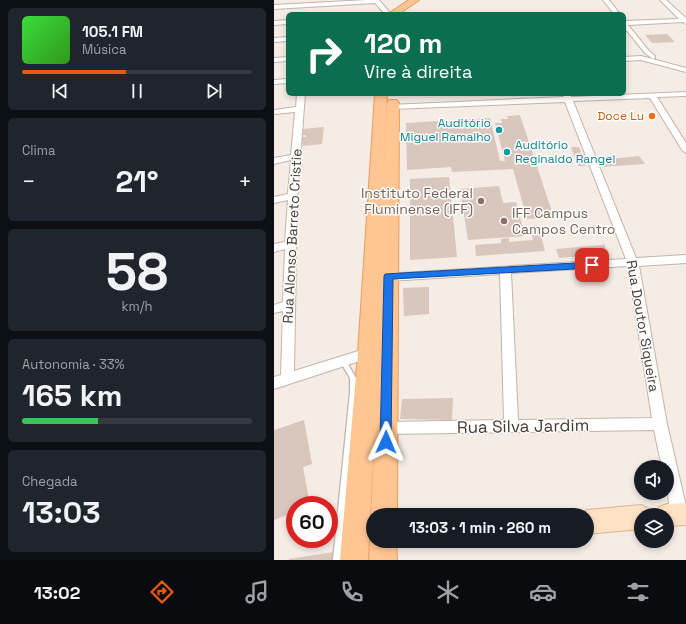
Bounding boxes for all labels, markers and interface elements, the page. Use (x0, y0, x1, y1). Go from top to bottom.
text: 105.1 FM (82, 22, 143, 41)
text: 120 m (364, 25, 442, 61)
icon: right (298, 28, 350, 80)
text: Música (82, 41, 127, 58)
text: Vire à direita (364, 60, 472, 83)
icon: previous (49, 80, 71, 102)
icon: pause (126, 80, 148, 102)
icon: next (203, 80, 225, 102)
place label: Doce Lu (597, 108, 644, 124)
marker: Doce Lu (647, 111, 657, 121)
place label: Auditório Miguel Ramalho (400, 115, 491, 145)
marker: Auditório Miguel Ramalho (494, 125, 504, 135)
place label: Auditório Reginaldo Rangel (515, 137, 615, 167)
text: Clima (22, 142, 55, 159)
marker: Auditório Reginaldo Rangel (502, 147, 512, 157)
street label: Rua Alonso Barreto Cristie (278, 148, 306, 324)
text: 21° (115, 162, 159, 201)
text: − (22, 167, 36, 195)
text: + (238, 167, 252, 195)
place label: Instituto Federal Fluminense (IFF) (361, 184, 473, 218)
marker: Instituto Federal Fluminense (IFF) (476, 196, 486, 206)
place label: IFF Campus Campos Centro (512, 204, 616, 238)
marker: IFF Campus Campos Centro (499, 216, 509, 226)
text: 58 (106, 239, 168, 305)
pin (575, 248, 609, 282)
icon: arrive (581, 254, 603, 276)
street label: Rua Doutor Siqueira (623, 259, 663, 393)
text: km/h (122, 298, 152, 315)
text: Autonomia · 33% (22, 356, 125, 373)
text: 165 km (22, 376, 122, 415)
street label: Rua Silva Jardim (457, 414, 589, 438)
position arrow (365, 421, 407, 463)
map controls (634, 460, 674, 548)
button: sound (634, 460, 674, 500)
text: Chegada (22, 473, 78, 490)
text: 13:03 (22, 493, 100, 532)
speed limit sign: 60 (286, 496, 338, 548)
button: layers (634, 508, 674, 548)
text: 13:03 · 1 min · 260 m (409, 518, 551, 537)
icon: directions (148, 578, 176, 606)
icon: music (243, 578, 271, 606)
icon: phone (338, 578, 366, 606)
icon: climate (434, 578, 462, 606)
icon: car (529, 578, 557, 606)
icon: filters (624, 578, 652, 606)
text: 13:02 (34, 581, 80, 604)

